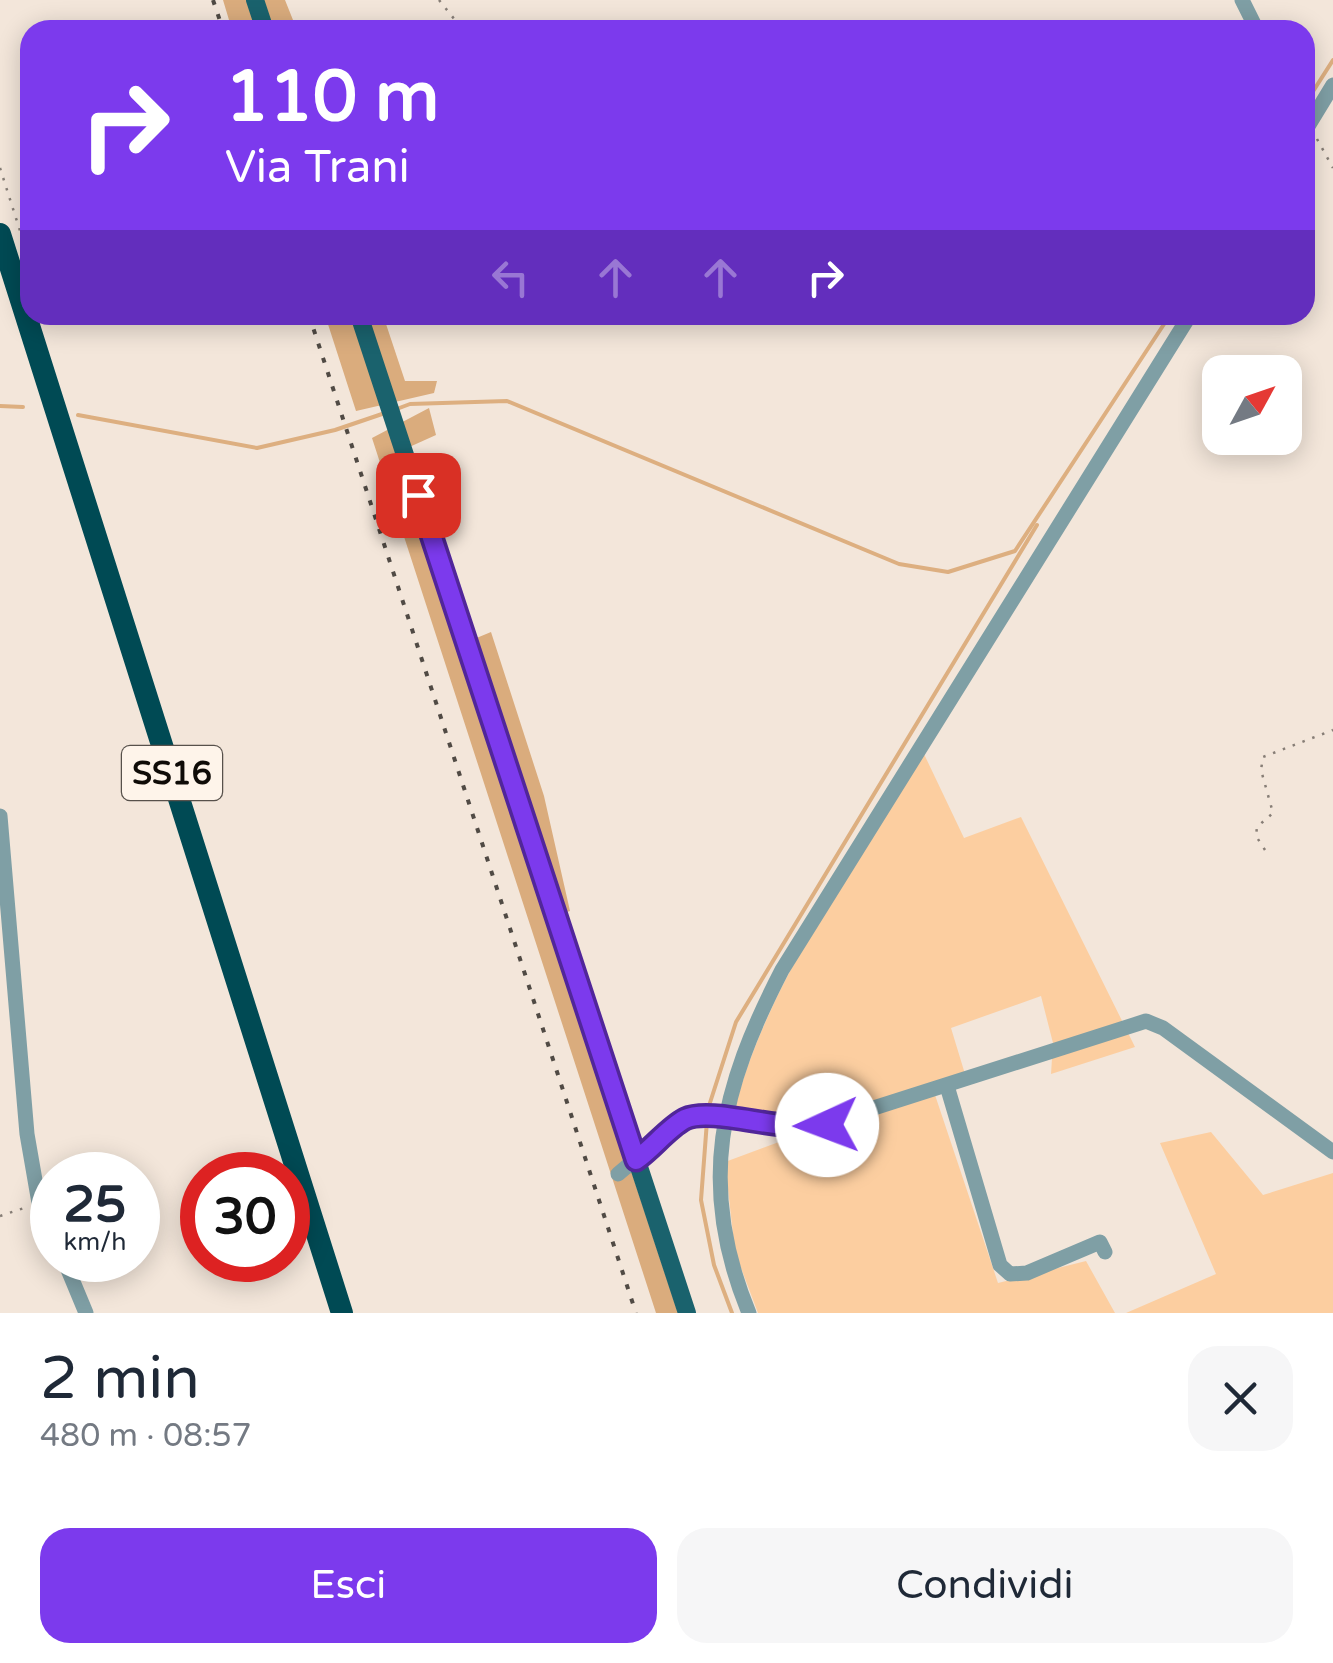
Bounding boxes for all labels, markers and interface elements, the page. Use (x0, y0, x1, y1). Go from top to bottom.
text: 110 m (225, 56, 439, 140)
icon: right (60, 60, 190, 190)
text: Via Trani (225, 141, 410, 195)
icon: left (483, 250, 538, 305)
icon: ahead (588, 250, 643, 305)
icon: ahead (693, 250, 748, 305)
icon: right (798, 250, 853, 305)
north arrow (1202, 355, 1302, 455)
map controls (1202, 355, 1302, 455)
pin (376, 453, 461, 538)
icon: arrive (391, 468, 446, 523)
road number: SS16 (122, 746, 222, 800)
position arrow (775, 1073, 879, 1177)
speed limit sign: 30 (180, 1152, 310, 1282)
text: 25 (64, 1175, 126, 1235)
text: km/h (64, 1227, 126, 1257)
text: 2 min (40, 1343, 200, 1415)
button: close (1188, 1346, 1293, 1451)
text: 480 m · 08:57 (40, 1417, 252, 1455)
button: Esci (40, 1528, 657, 1643)
button: Condividi (677, 1528, 1293, 1643)

